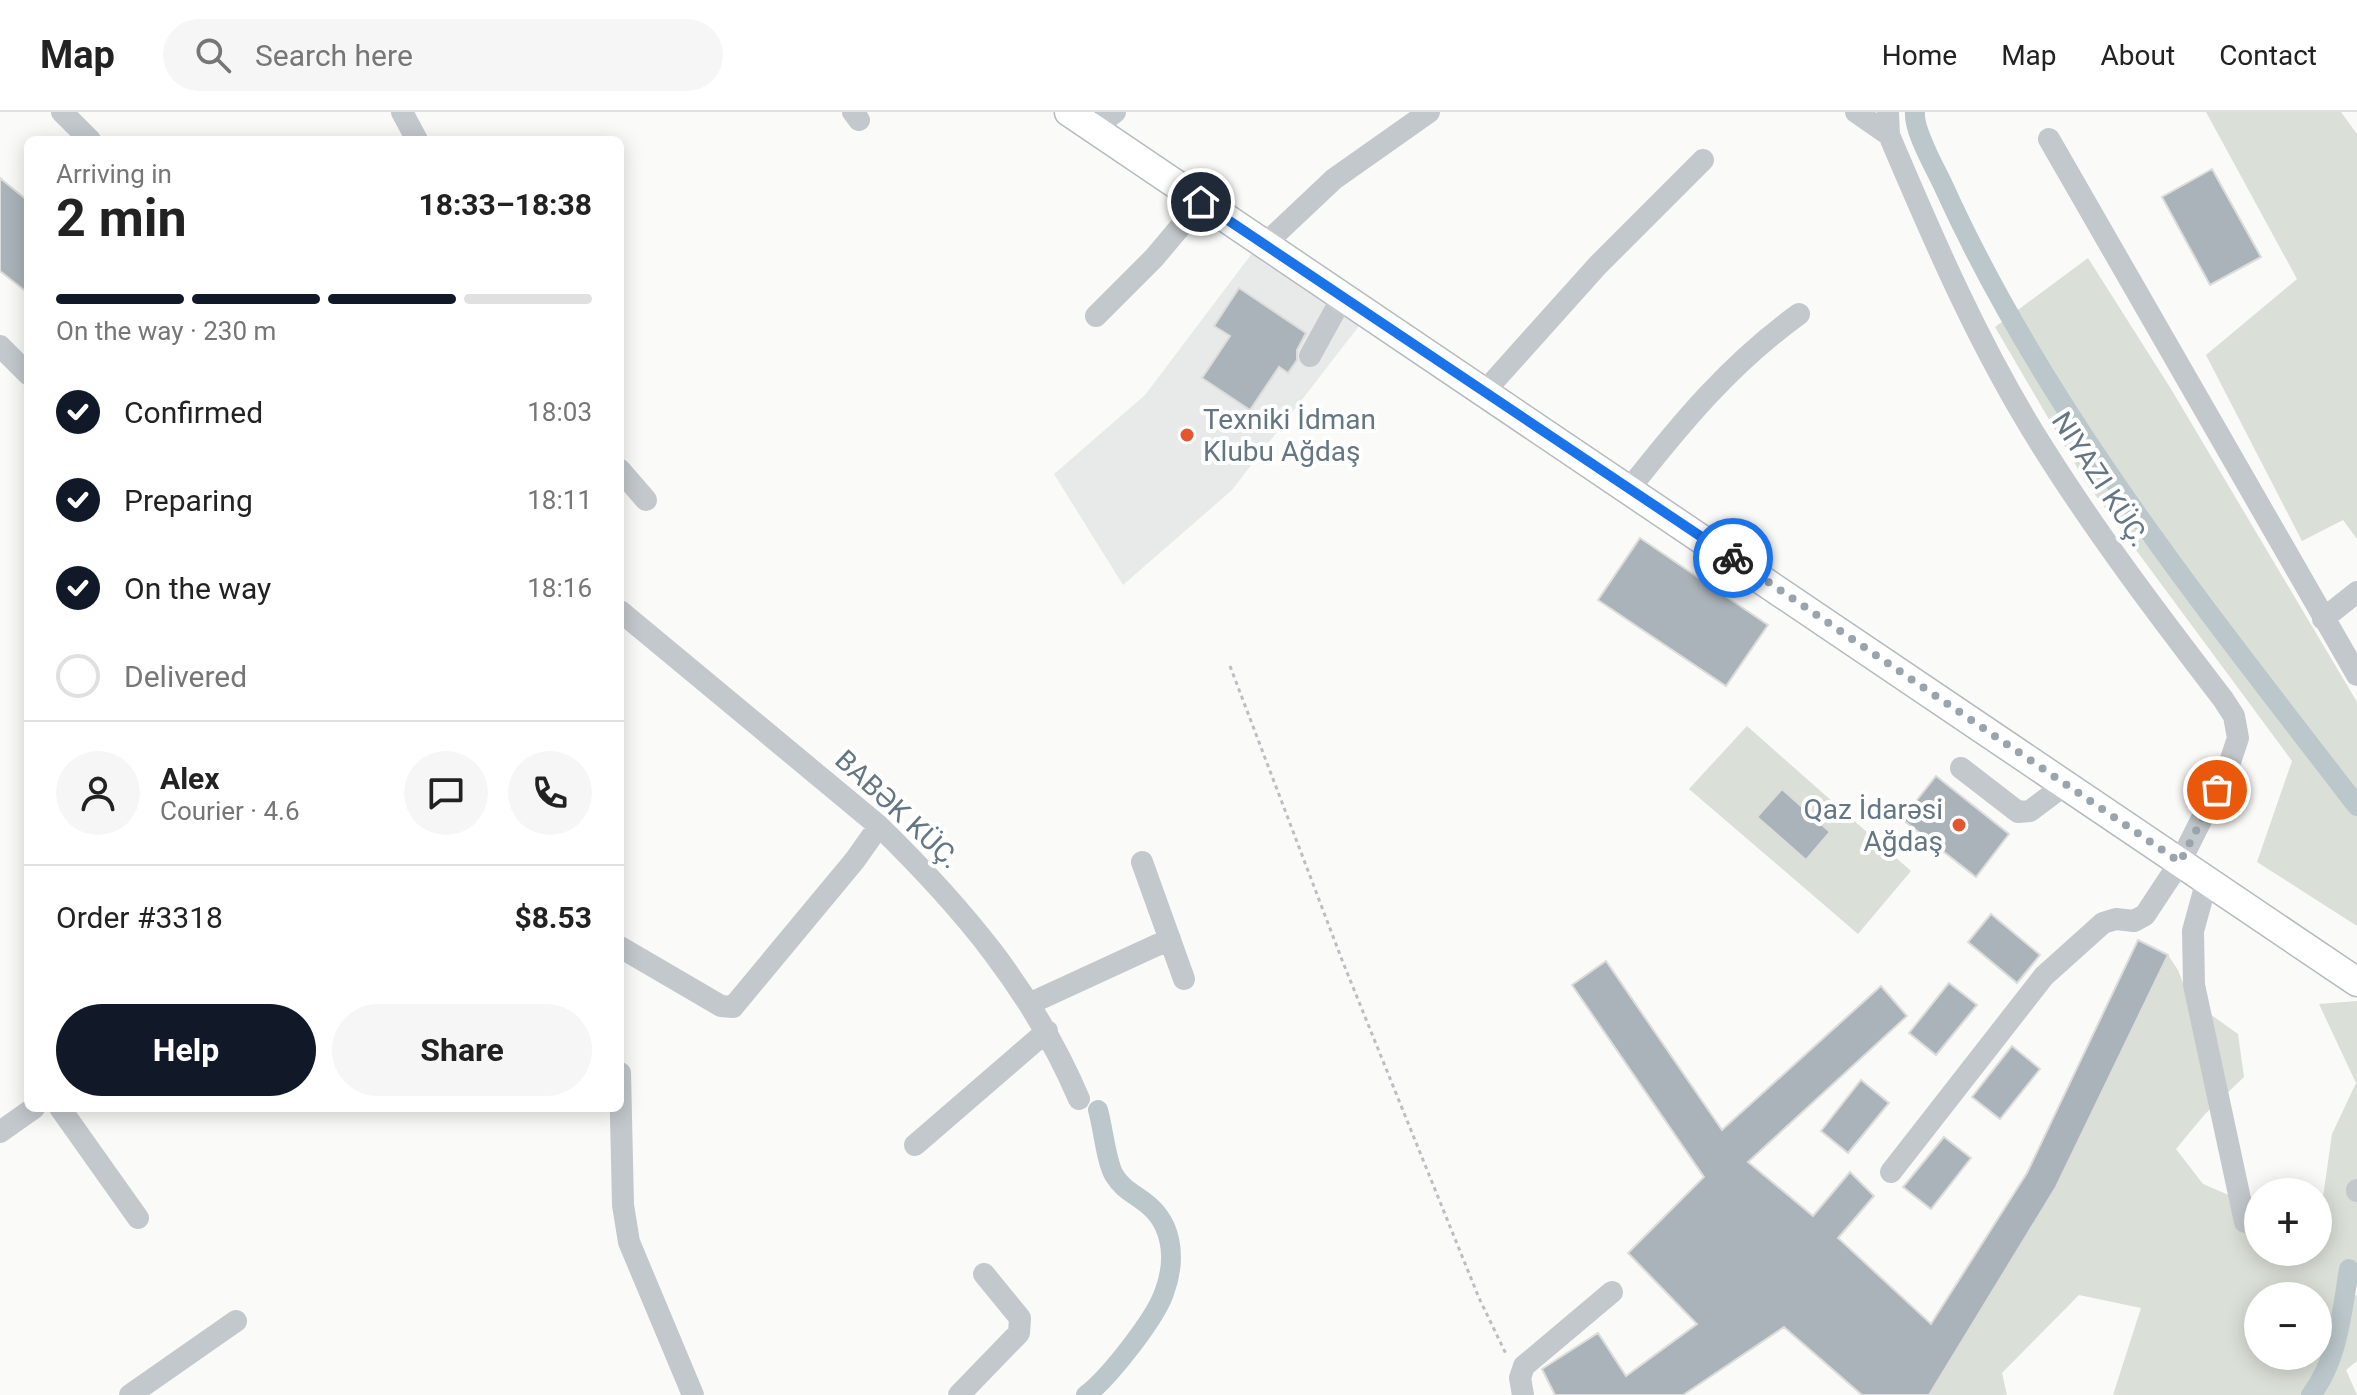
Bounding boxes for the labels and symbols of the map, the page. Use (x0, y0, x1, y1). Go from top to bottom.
pin (1167, 168, 1235, 236)
place label: Texniki İdman Klubu Ağdaş (1203, 403, 1376, 468)
street label: NIYAZI KÜÇ. (2045, 406, 2156, 553)
marker: Texniki İdman Klubu Ağdaş (1178, 426, 1196, 444)
courier (1693, 518, 1773, 598)
street label: BABƏK KÜÇ. (828, 743, 967, 875)
pin (2183, 756, 2251, 824)
place label: Qaz İdarəsi Ağdaş (1804, 793, 1943, 858)
marker: Qaz İdarəsi Ağdaş (1950, 816, 1968, 834)

